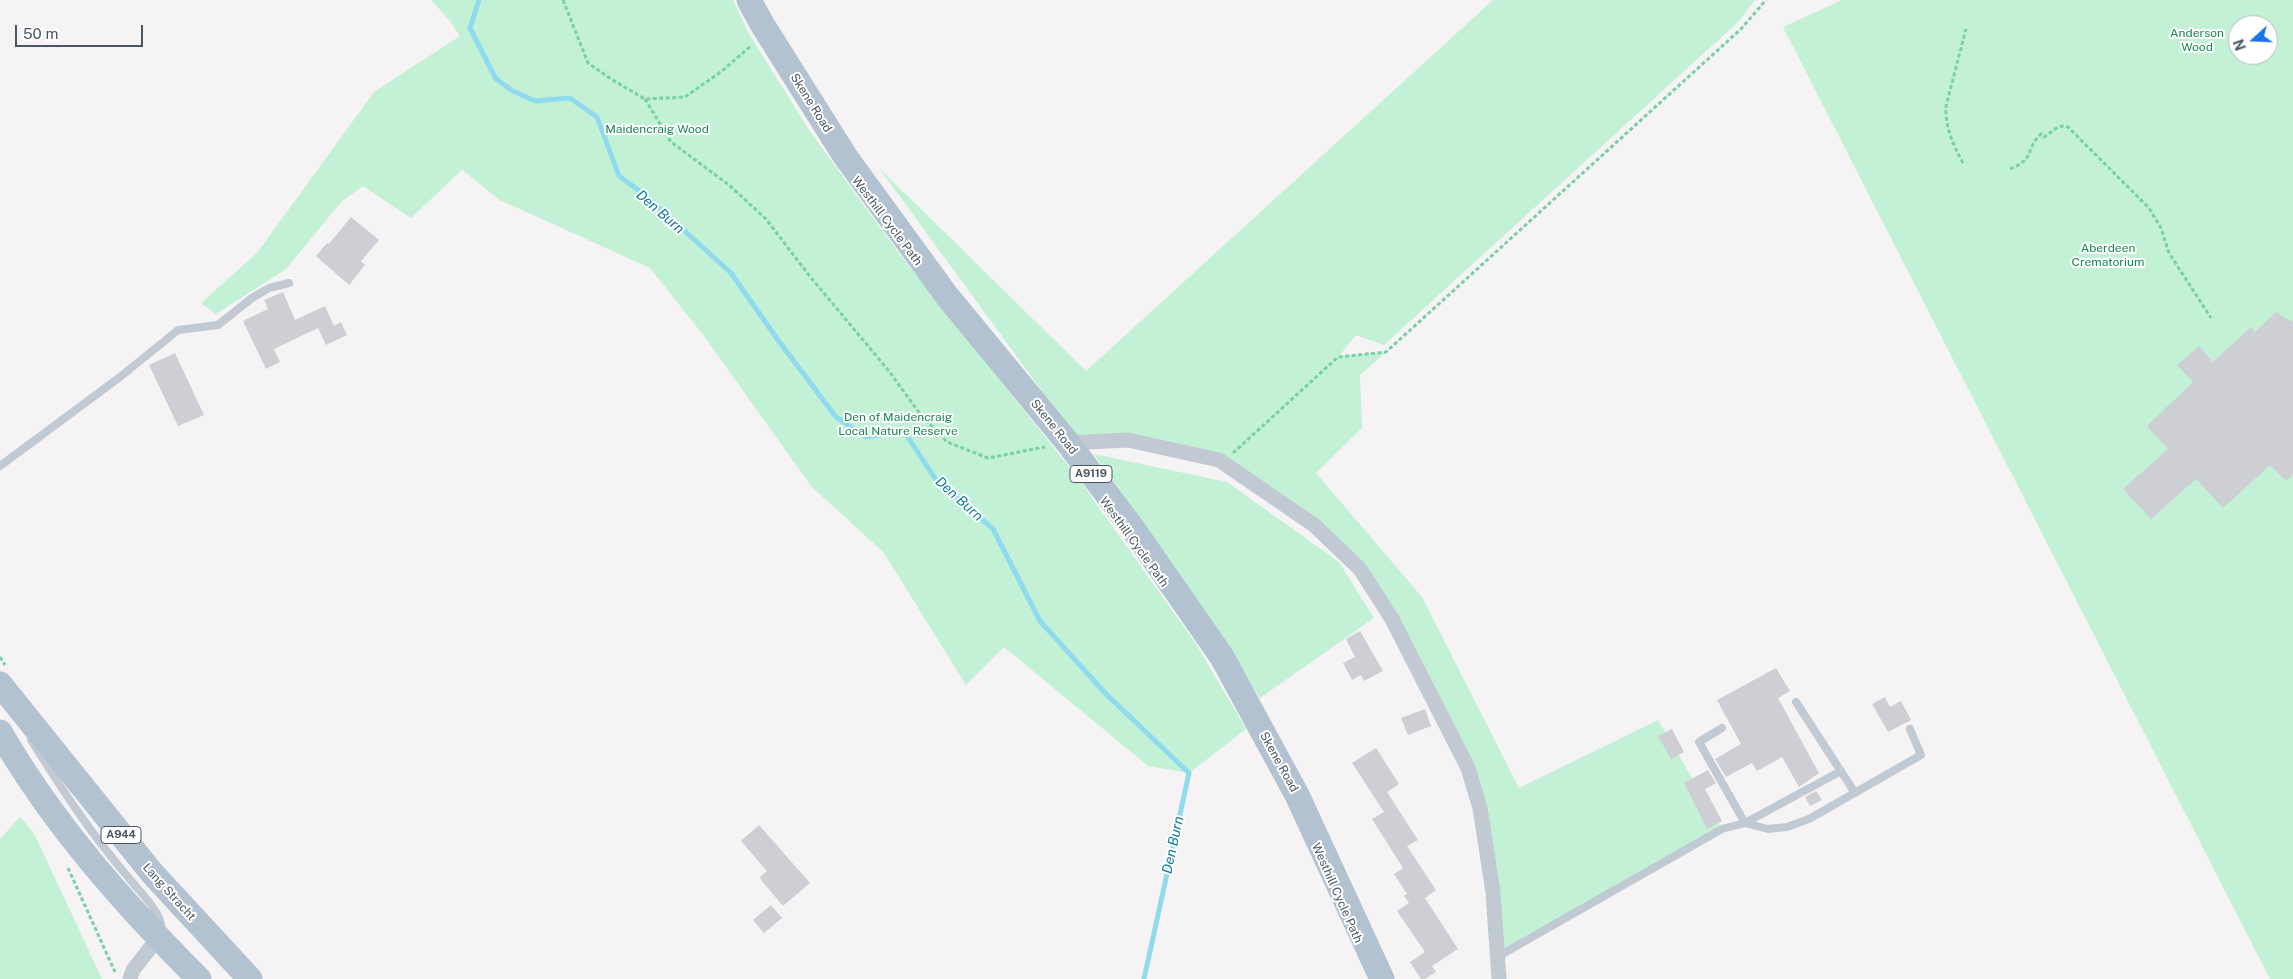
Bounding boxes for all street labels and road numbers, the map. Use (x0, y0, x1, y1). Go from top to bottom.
street label: Skene Road (787, 71, 835, 135)
street label: Westhill Cycle Path (849, 174, 925, 268)
street label: Skene Road (1028, 397, 1080, 457)
road number: A9119 (1070, 466, 1112, 482)
street label: Westhill Cycle Path (1097, 494, 1171, 590)
street label: Skene Road (1257, 729, 1301, 795)
road number: A944 (101, 826, 141, 844)
street label: Westhill Cycle Path (1309, 841, 1365, 945)
street label: Lang Stracht (140, 860, 198, 924)

